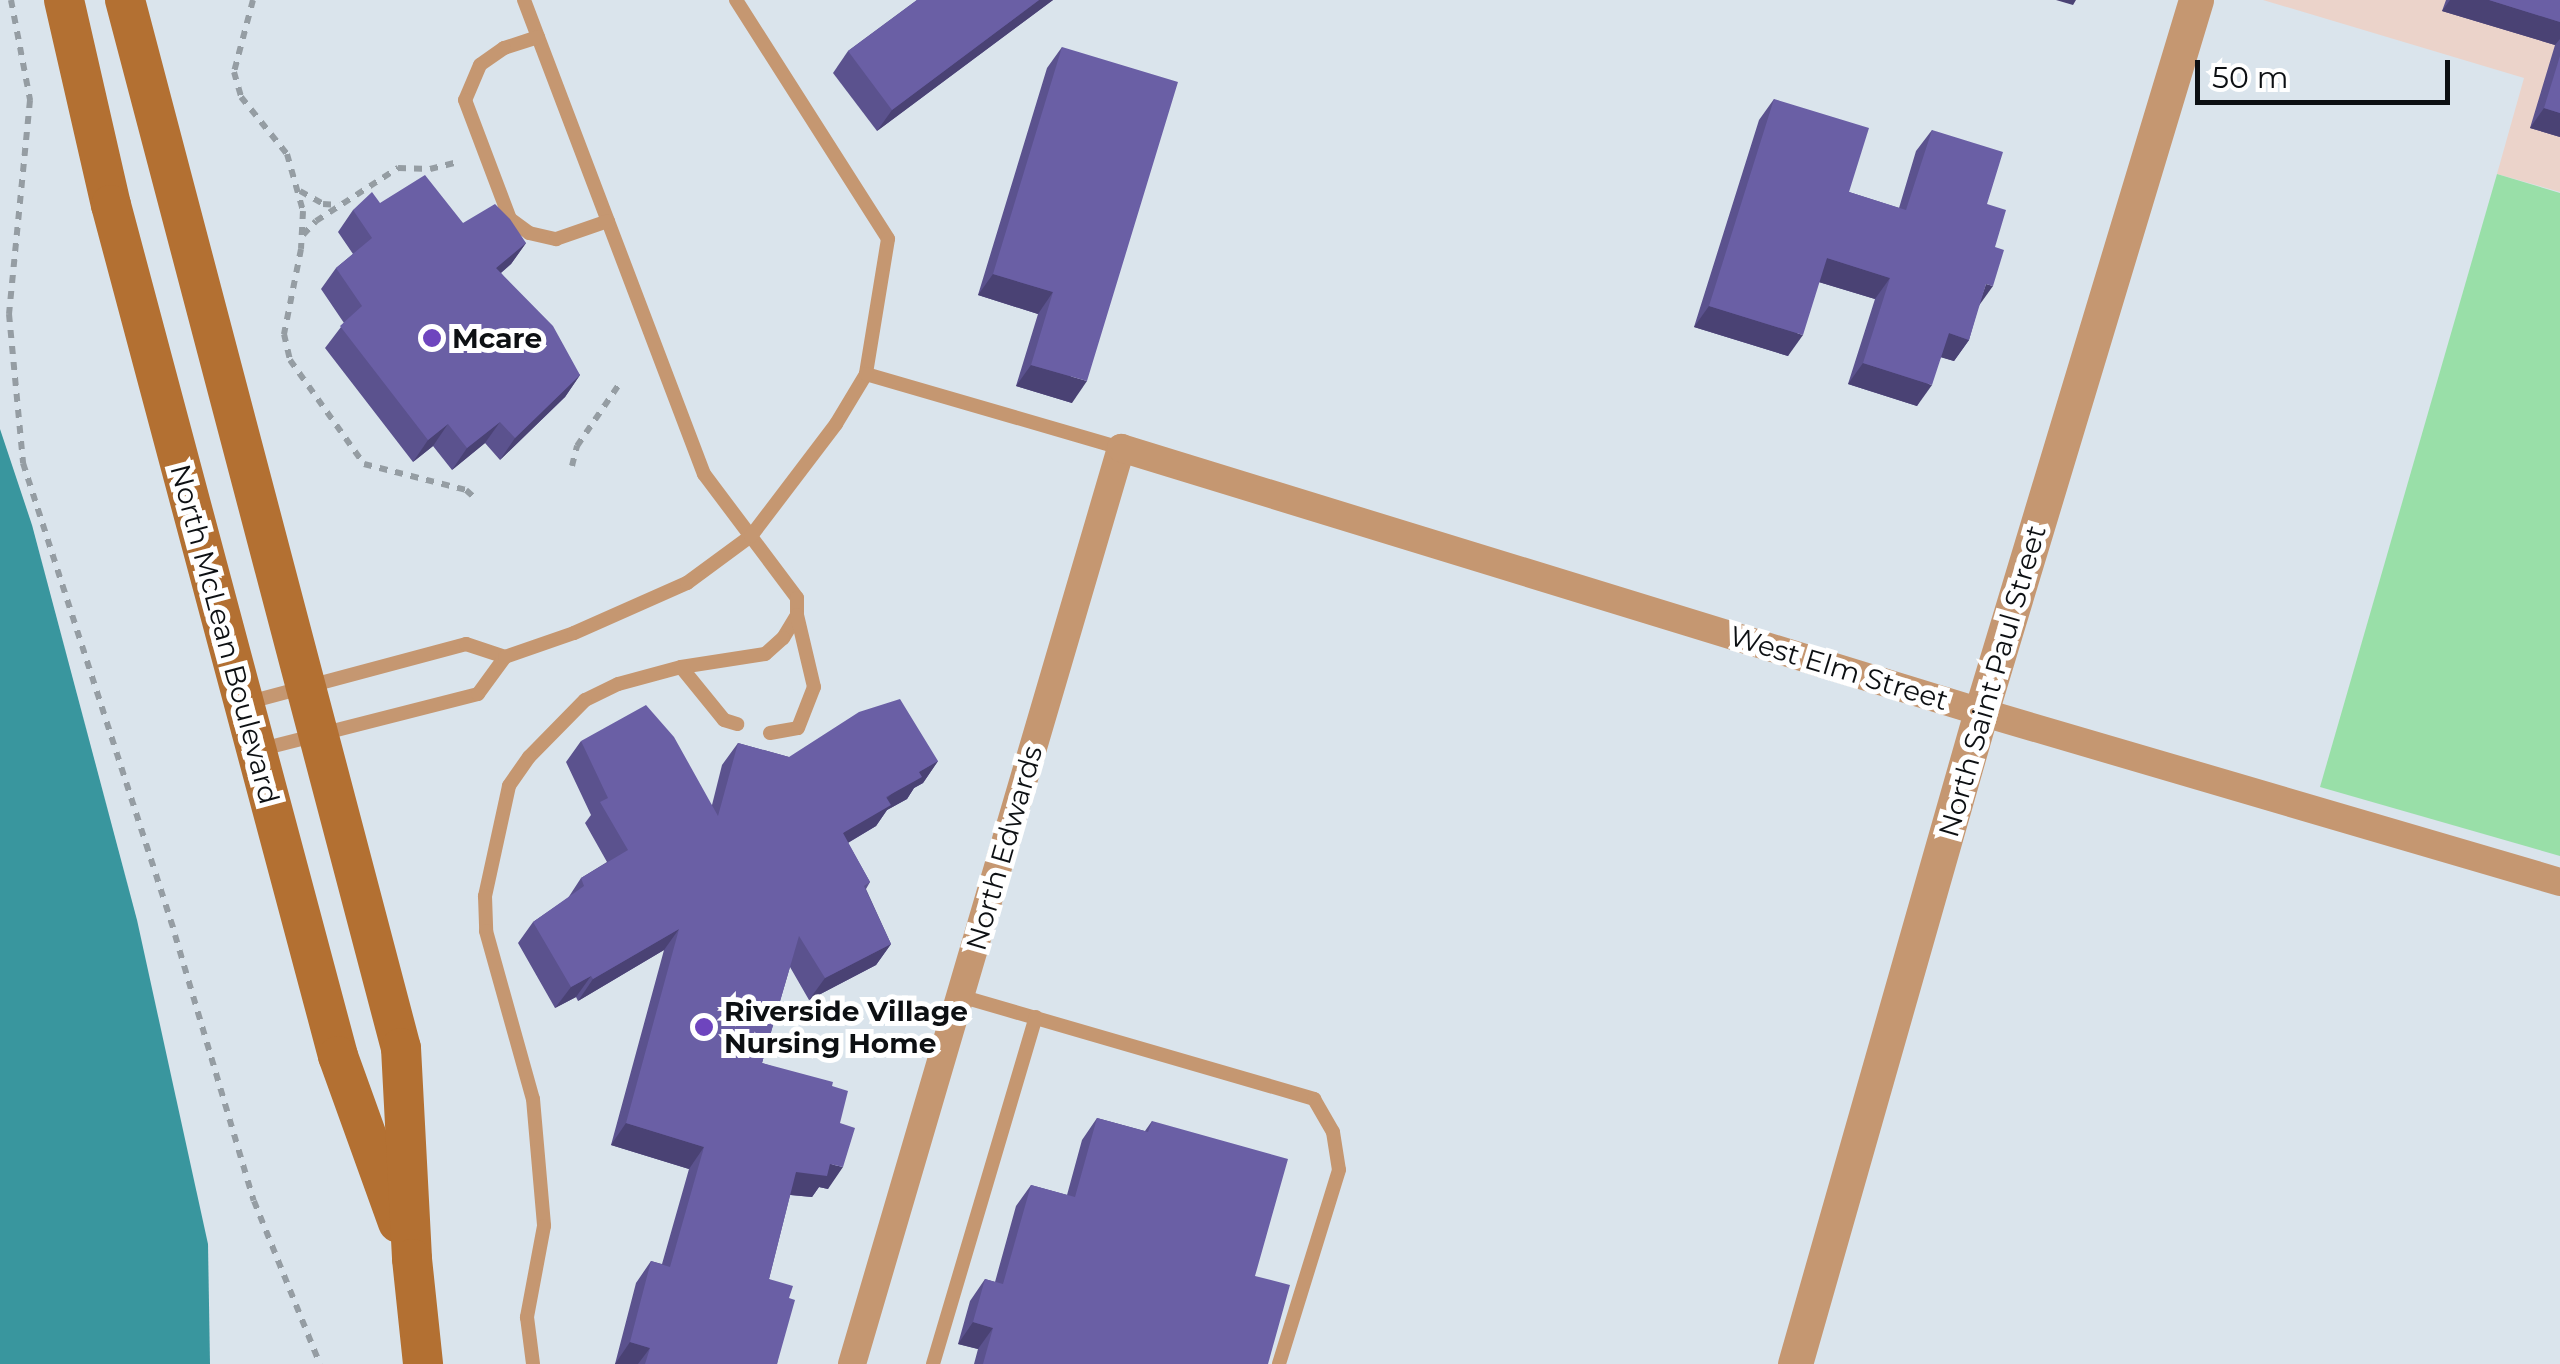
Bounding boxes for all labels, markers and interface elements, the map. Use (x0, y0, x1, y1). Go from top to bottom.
scale bar (2200, 40, 2455, 102)
text: 50 m (2212, 59, 2289, 96)
place label: Mcare (452, 321, 542, 355)
marker: Mcare (421, 327, 443, 349)
street label: North McLean Boulevard (163, 460, 287, 808)
street label: North Saint Paul Street (1931, 521, 2053, 841)
street label: West Elm Street (1726, 619, 1952, 717)
street label: North Edwards (959, 742, 1049, 954)
place label: Riverside Village Nursing Home (724, 994, 968, 1060)
marker: Riverside Village Nursing Home (693, 1016, 715, 1038)

